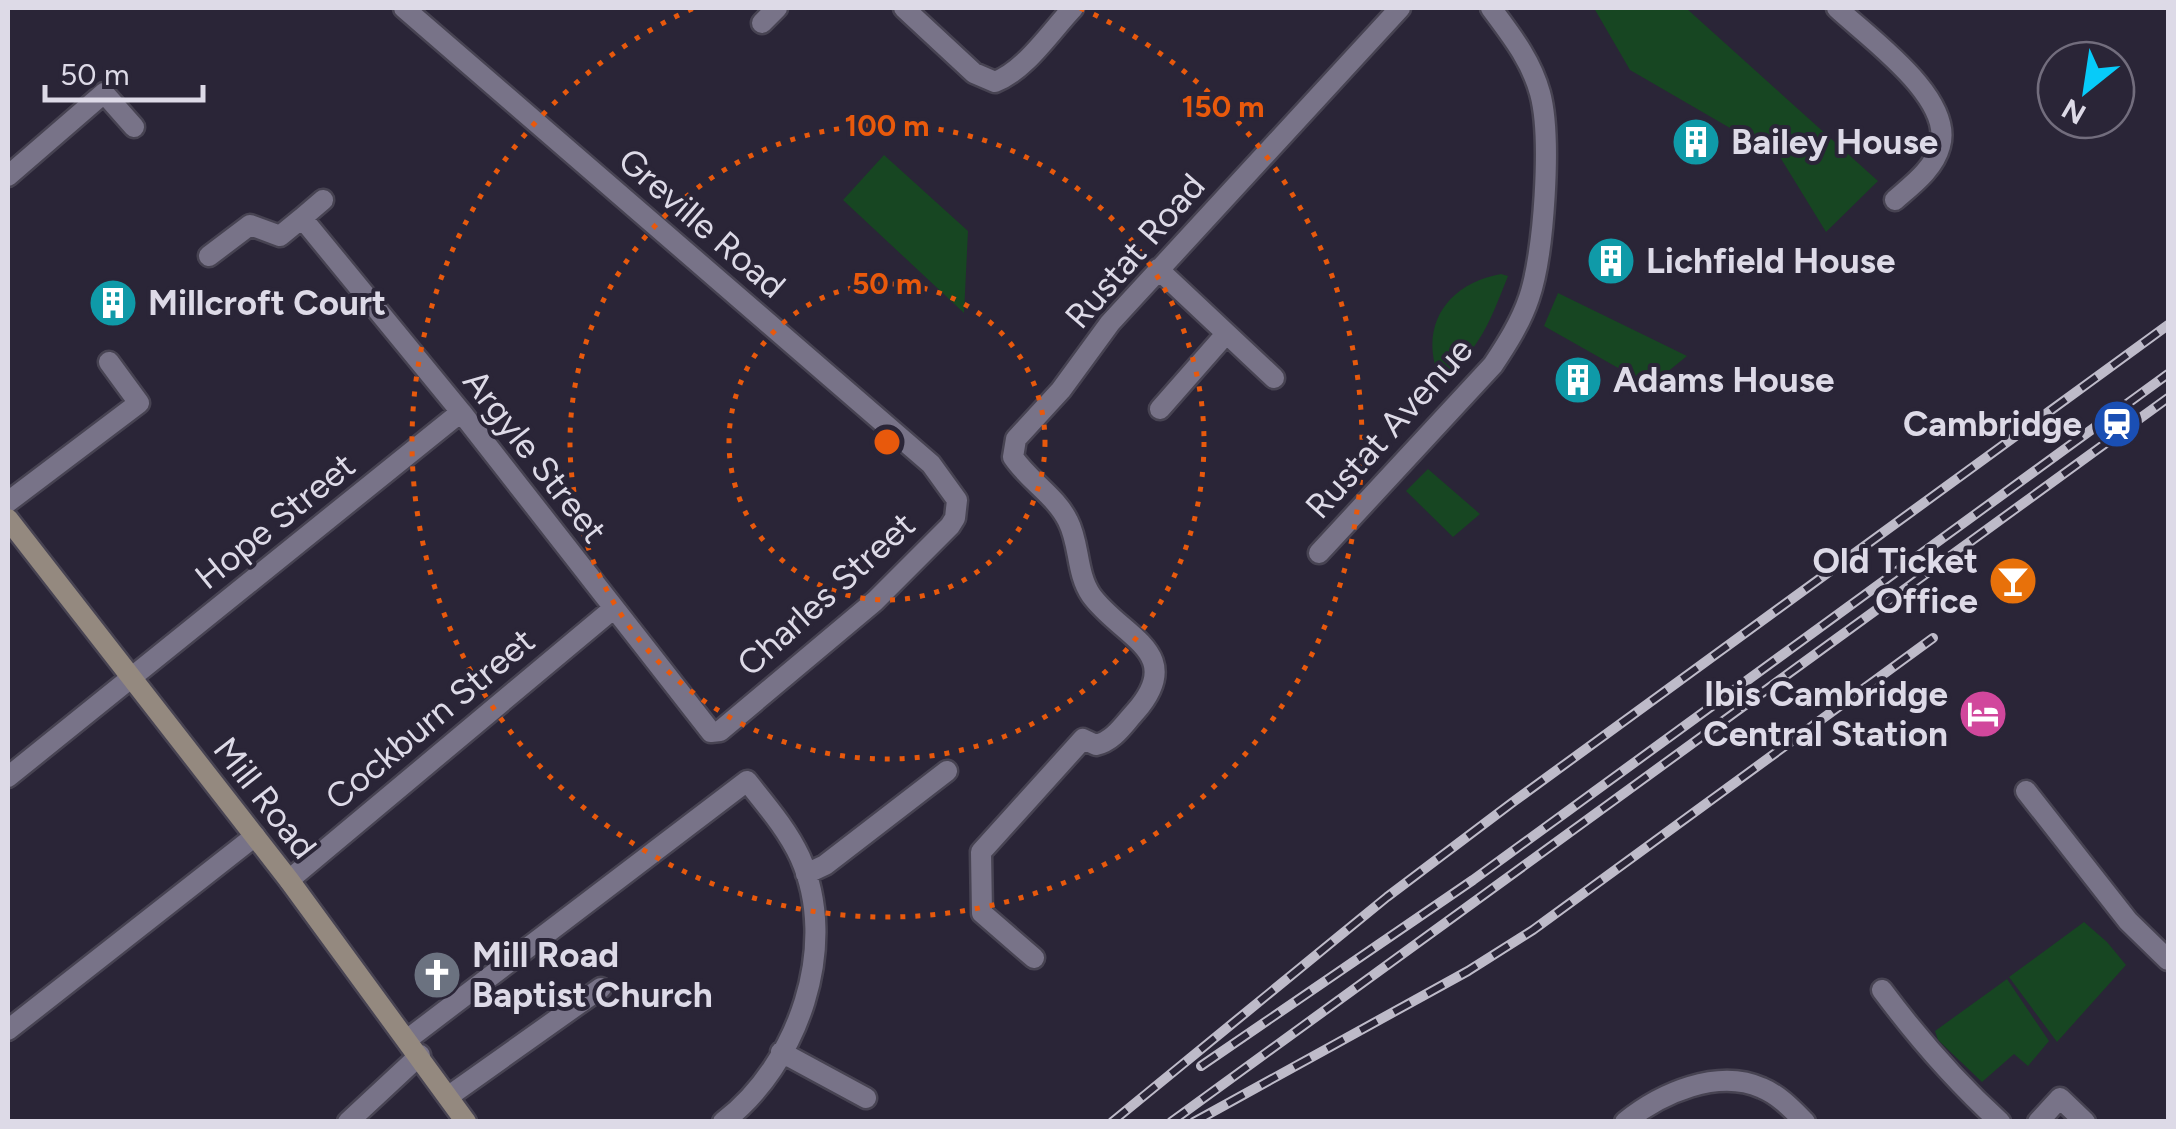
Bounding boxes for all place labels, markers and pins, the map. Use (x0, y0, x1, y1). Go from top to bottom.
building icon: Bailey House (1670, 116, 1722, 168)
place label: Bailey House (1731, 121, 1938, 163)
building icon: Lichfield House (1585, 235, 1637, 287)
place label: Lichfield House (1646, 240, 1895, 282)
building icon: Millcroft Court (87, 277, 139, 329)
place label: Millcroft Court (148, 282, 386, 324)
building icon: Adams House (1552, 354, 1604, 406)
place label: Adams House (1613, 359, 1834, 401)
station icon: Cambridge (2091, 398, 2143, 450)
place label: Cambridge (1903, 403, 2082, 445)
centre of rings (869, 424, 905, 460)
place label: Old Ticket Office (1813, 540, 1978, 622)
bar icon: Old Ticket Office (1987, 555, 2039, 607)
place label: Ibis Cambridge Central Station (1703, 673, 1948, 755)
hotel icon: Ibis Cambridge Central Station (1957, 688, 2009, 740)
place label: Mill Road Baptist Church (472, 934, 713, 1016)
church icon: Mill Road Baptist Church (411, 949, 463, 1001)

